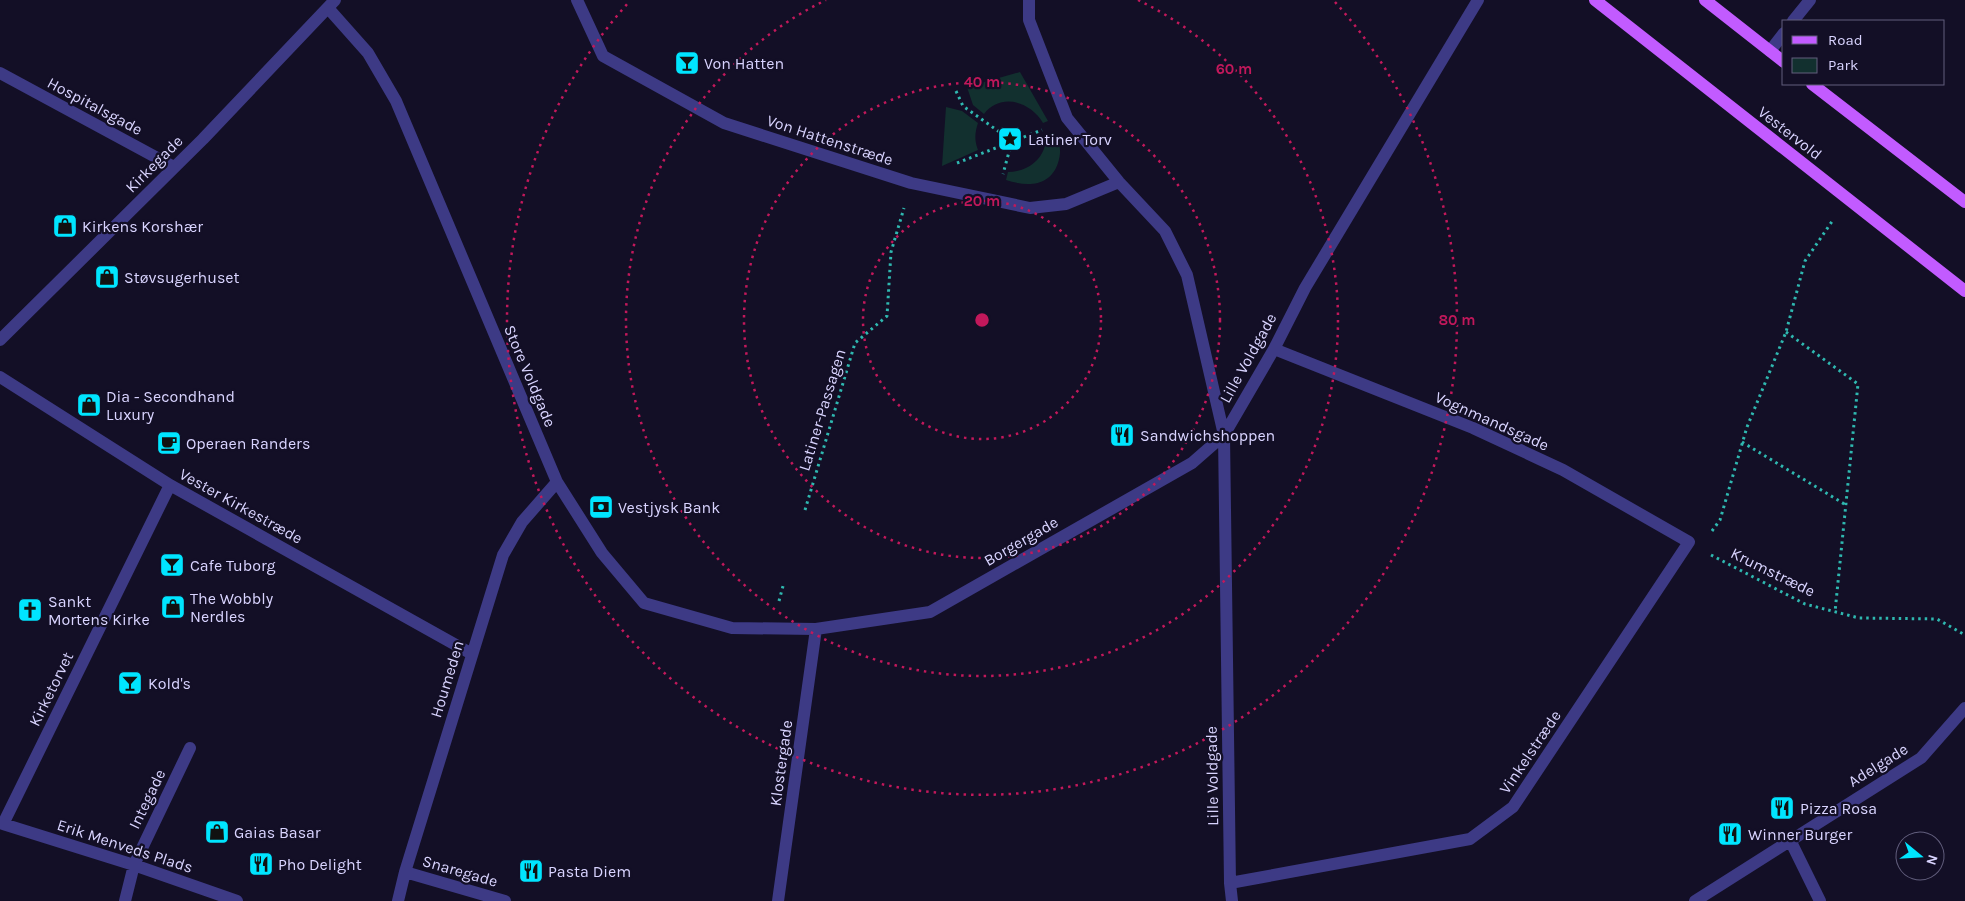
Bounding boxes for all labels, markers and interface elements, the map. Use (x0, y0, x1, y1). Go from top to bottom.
legend (1782, 20, 1945, 85)
text: Road (1828, 31, 1863, 49)
bar icon: Von Hatten (674, 50, 700, 76)
place label: Von Hatten (704, 54, 784, 73)
text: Park (1828, 56, 1858, 74)
text: 60 m (1216, 60, 1252, 78)
street label: Hospitalsgade (44, 73, 146, 139)
text: 40 m (964, 73, 1000, 91)
street label: Vestervold (1754, 102, 1826, 164)
street label: Von Hattenstræde (765, 111, 895, 169)
place icon: Latiner Torv (997, 126, 1023, 152)
place label: Latiner Torv (1028, 130, 1112, 149)
street label: Kirkegade (121, 131, 187, 197)
text: 20 m (964, 192, 1000, 210)
shop icon: Kirkens Korshær (52, 213, 78, 239)
place label: Kirkens Korshær (82, 217, 203, 236)
shop icon: Støvsugerhuset (94, 264, 120, 290)
place label: Støvsugerhuset (124, 268, 240, 287)
street label: Lille Voldgade (1215, 310, 1281, 406)
centre of rings (973, 311, 991, 329)
text: 80 m (1438, 311, 1476, 329)
street label: Store Voldgade (500, 322, 560, 430)
street label: Latiner-Passagen (794, 347, 850, 473)
place label: Dia - Secondhand Luxury (106, 387, 235, 424)
street label: Vognmandsgade (1432, 387, 1552, 455)
shop icon: Dia - Secondhand Luxury (76, 392, 102, 418)
restaurant icon: Sandwichshoppen (1109, 422, 1135, 448)
place label: Sandwichshoppen (1140, 426, 1275, 445)
cafe icon: Operaen Randers (156, 430, 182, 456)
place label: Operaen Randers (186, 434, 310, 453)
street label: Vester Kirkestræde (176, 464, 306, 548)
bank icon: Vestjysk Bank (588, 494, 614, 520)
place label: Vestjysk Bank (618, 498, 720, 517)
street label: Borgergade (981, 512, 1061, 570)
street label: Krumstræde (1728, 543, 1818, 601)
bar icon: Cafe Tuborg (159, 552, 185, 578)
place label: Cafe Tuborg (190, 556, 276, 575)
place label: The Wobbly Nerdles (190, 589, 274, 626)
place label: Sankt Mortens Kirke (48, 592, 150, 629)
shop icon: The Wobbly Nerdles (160, 594, 186, 620)
church icon: Sankt Mortens Kirke (17, 597, 43, 623)
street label: Houmeden (426, 638, 468, 720)
street label: Kirketorvet (25, 649, 77, 729)
bar icon: Kold's (117, 670, 143, 696)
place label: Kold's (148, 674, 191, 693)
street label: Vinkelstræde (1495, 707, 1565, 797)
street label: Klostergade (766, 719, 796, 807)
street label: Lille Voldgade (1202, 726, 1222, 826)
street label: Adelgade (1845, 739, 1911, 791)
street label: Integade (124, 766, 170, 832)
restaurant icon: Pizza Rosa (1769, 795, 1795, 821)
place label: Pizza Rosa (1800, 799, 1877, 818)
street label: Erik Menveds Plads (55, 815, 195, 877)
shop icon: Gaias Basar (204, 819, 230, 845)
restaurant icon: Winner Burger (1717, 821, 1743, 847)
place label: Gaias Basar (234, 823, 321, 842)
place label: Winner Burger (1748, 825, 1853, 844)
north arrow (1895, 831, 1945, 881)
restaurant icon: Pho Delight (248, 851, 274, 877)
street label: Snaregade (420, 851, 500, 891)
text: N (1922, 852, 1942, 867)
place label: Pho Delight (278, 855, 362, 874)
restaurant icon: Pasta Diem (518, 858, 544, 884)
place label: Pasta Diem (548, 862, 631, 881)

